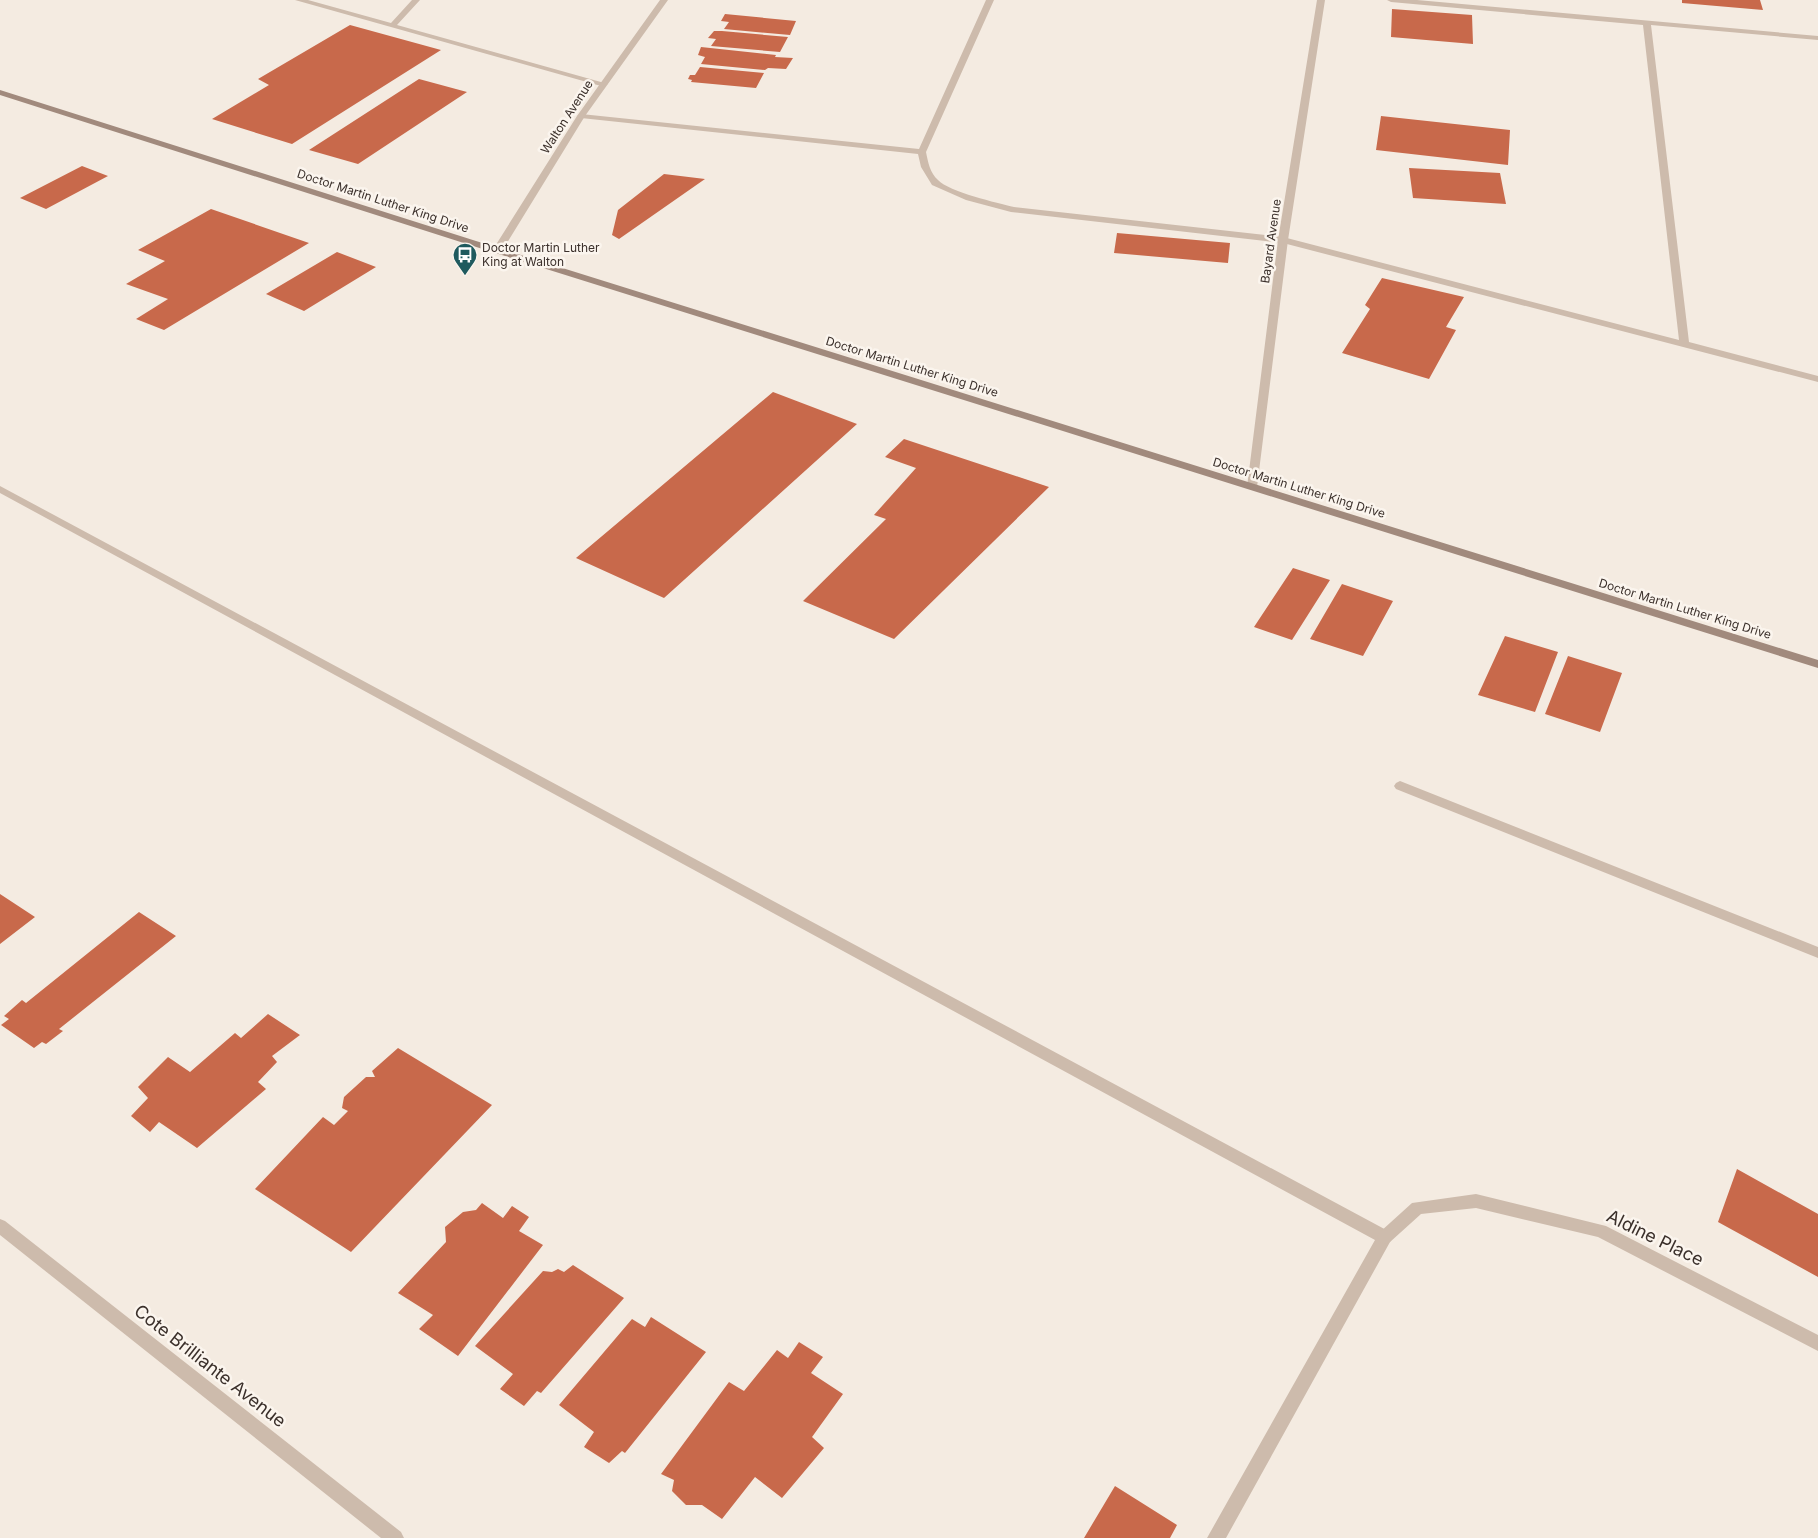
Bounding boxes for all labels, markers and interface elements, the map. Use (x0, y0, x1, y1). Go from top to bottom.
street label: Walton Avenue (537, 77, 596, 156)
street label: Doctor Martin Luther King Drive (295, 166, 471, 235)
street label: Bayard Avenue (1257, 198, 1284, 284)
place label: Doctor Martin Luther King at Walton (482, 240, 600, 269)
bus stop icon: Doctor Martin Luther King at Walton (452, 242, 478, 276)
street label: Doctor Martin Luther King Drive (824, 333, 1000, 400)
street label: Doctor Martin Luther King Drive (1211, 454, 1387, 521)
street label: Doctor Martin Luther King Drive (1597, 575, 1773, 642)
street label: Aldine Place (1603, 1205, 1707, 1270)
street label: Cote Brilliante Avenue (130, 1300, 290, 1431)

